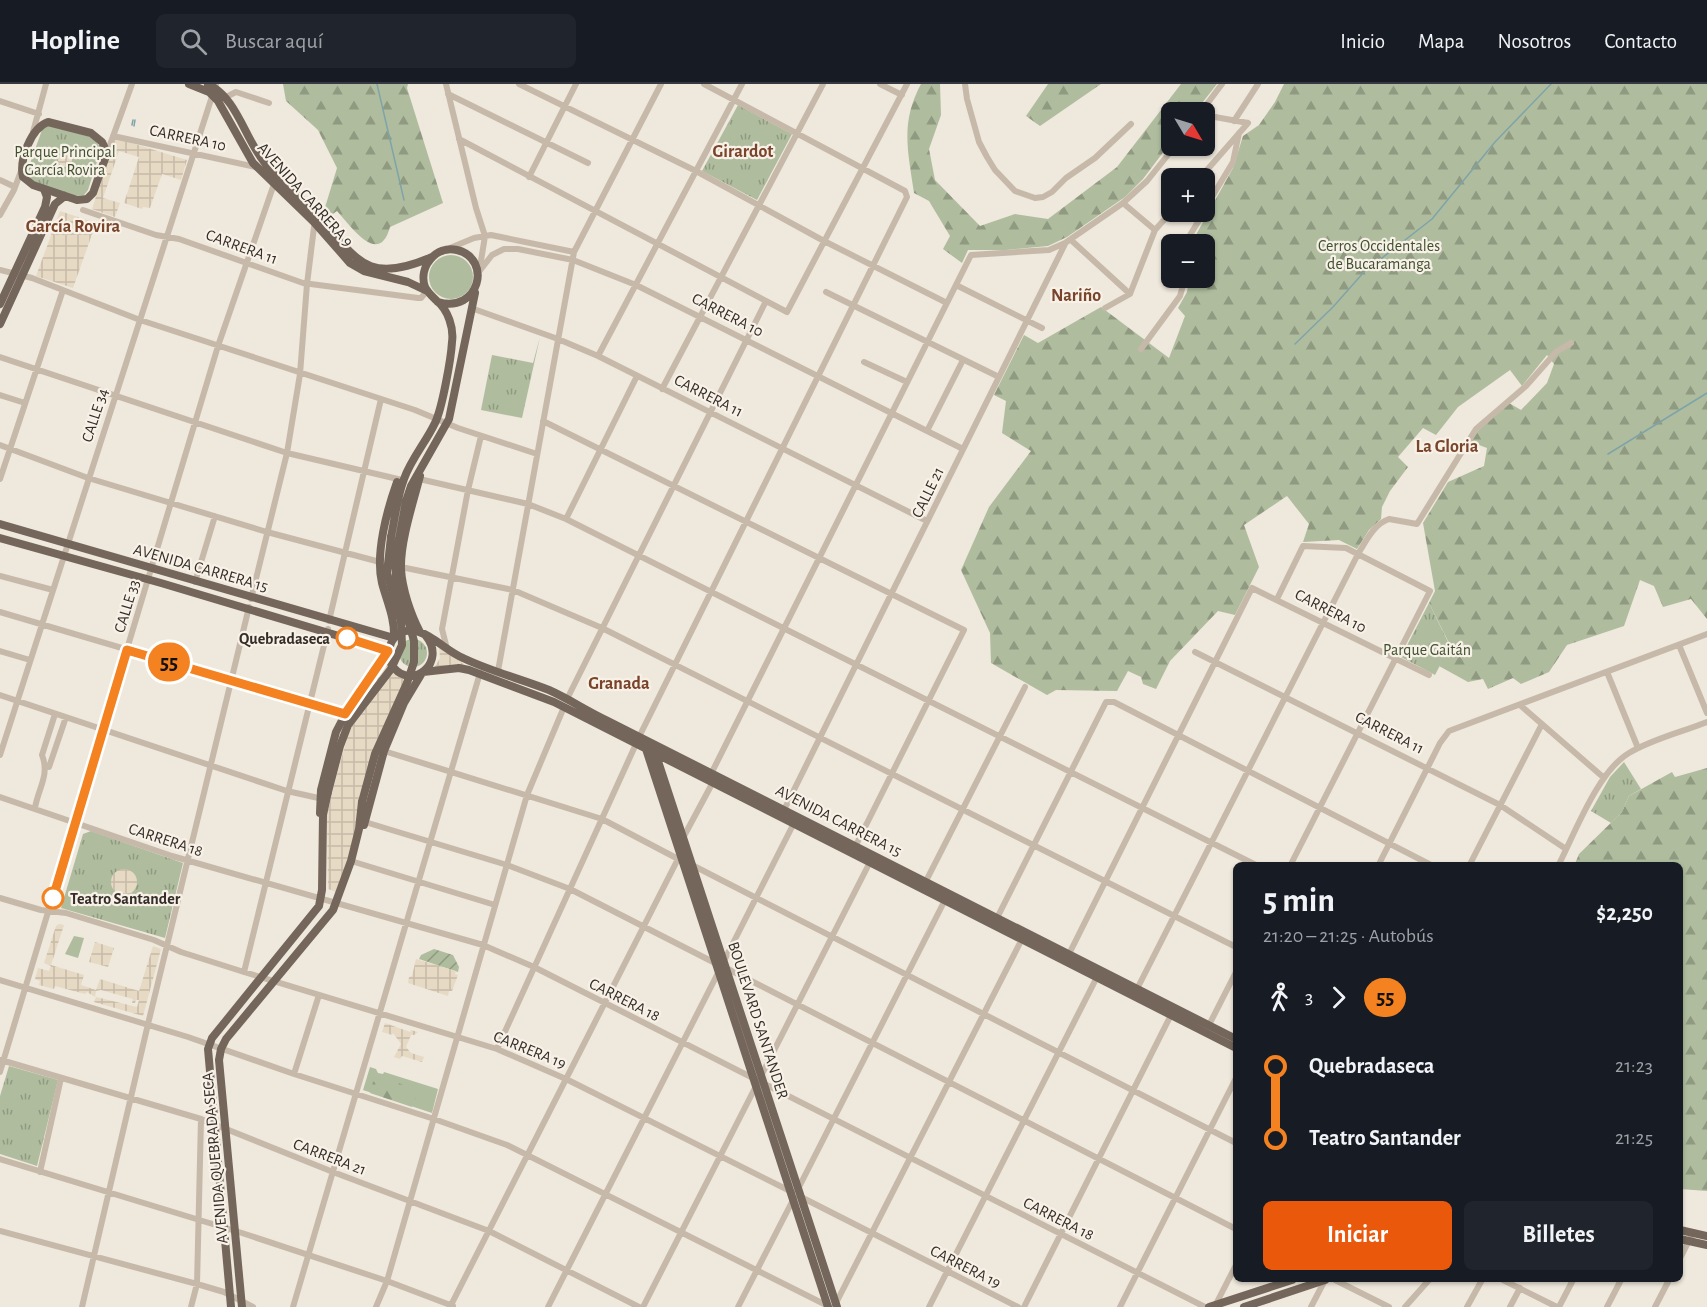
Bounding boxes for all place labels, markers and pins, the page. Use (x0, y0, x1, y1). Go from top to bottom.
marker: Quebradaseca (336, 627, 358, 649)
place label: Quebradaseca (239, 631, 330, 648)
marker: Teatro Santander (42, 887, 64, 909)
place label: Teatro Santander (70, 891, 181, 907)

